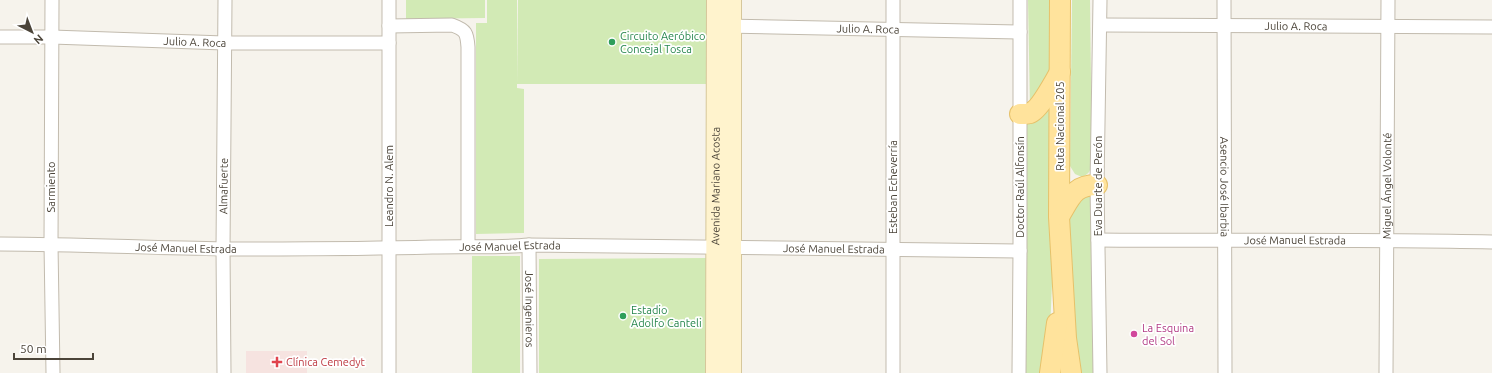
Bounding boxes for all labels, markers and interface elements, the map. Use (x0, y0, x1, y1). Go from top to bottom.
north arrow (12, 12, 52, 52)
street label: Julio A. Roca (1264, 20, 1328, 32)
street label: Julio A. Roca (836, 22, 900, 36)
place label: Circuito Aeróbico Concejal Tosca (620, 30, 705, 55)
text: N (32, 32, 46, 47)
street label: Julio A. Roca (163, 35, 227, 49)
marker: Circuito Aeróbico Concejal Tosca (607, 37, 617, 47)
street label: Ruta Nacional 205 (1054, 81, 1066, 171)
street label: Avenida Mariano Acosta (709, 127, 722, 245)
street label: Miguel Ángel Volonté (1380, 133, 1393, 239)
street label: Doctor Raúl Alfonsín (1014, 136, 1026, 238)
street label: Eva Duarte de Perón (1092, 136, 1104, 236)
street label: Asencio José Ibarbia (1218, 137, 1231, 237)
street label: Esteban Echeverría (887, 140, 899, 234)
street label: Leandro N. Alem (383, 145, 395, 227)
street label: Almafuerte (217, 158, 230, 214)
street label: Sarmiento (45, 162, 57, 212)
street label: José Manuel Estrada (1244, 234, 1346, 246)
street label: José Manuel Estrada (459, 239, 561, 253)
street label: José Manuel Estrada (135, 241, 237, 255)
street label: José Manuel Estrada (783, 242, 885, 255)
street label: José Ingenieros (523, 270, 536, 348)
place label: Estadio Adolfo Canteli (631, 304, 702, 329)
marker: Estadio Adolfo Canteli (618, 311, 628, 321)
place label: La Esquina del Sol (1142, 322, 1194, 347)
marker: La Esquina del Sol (1129, 329, 1139, 339)
scale bar (14, 335, 93, 361)
text: 50 m (20, 342, 47, 355)
marker: Clínica Cemedyt (271, 356, 283, 368)
place label: Clínica Cemedyt (286, 356, 366, 368)

